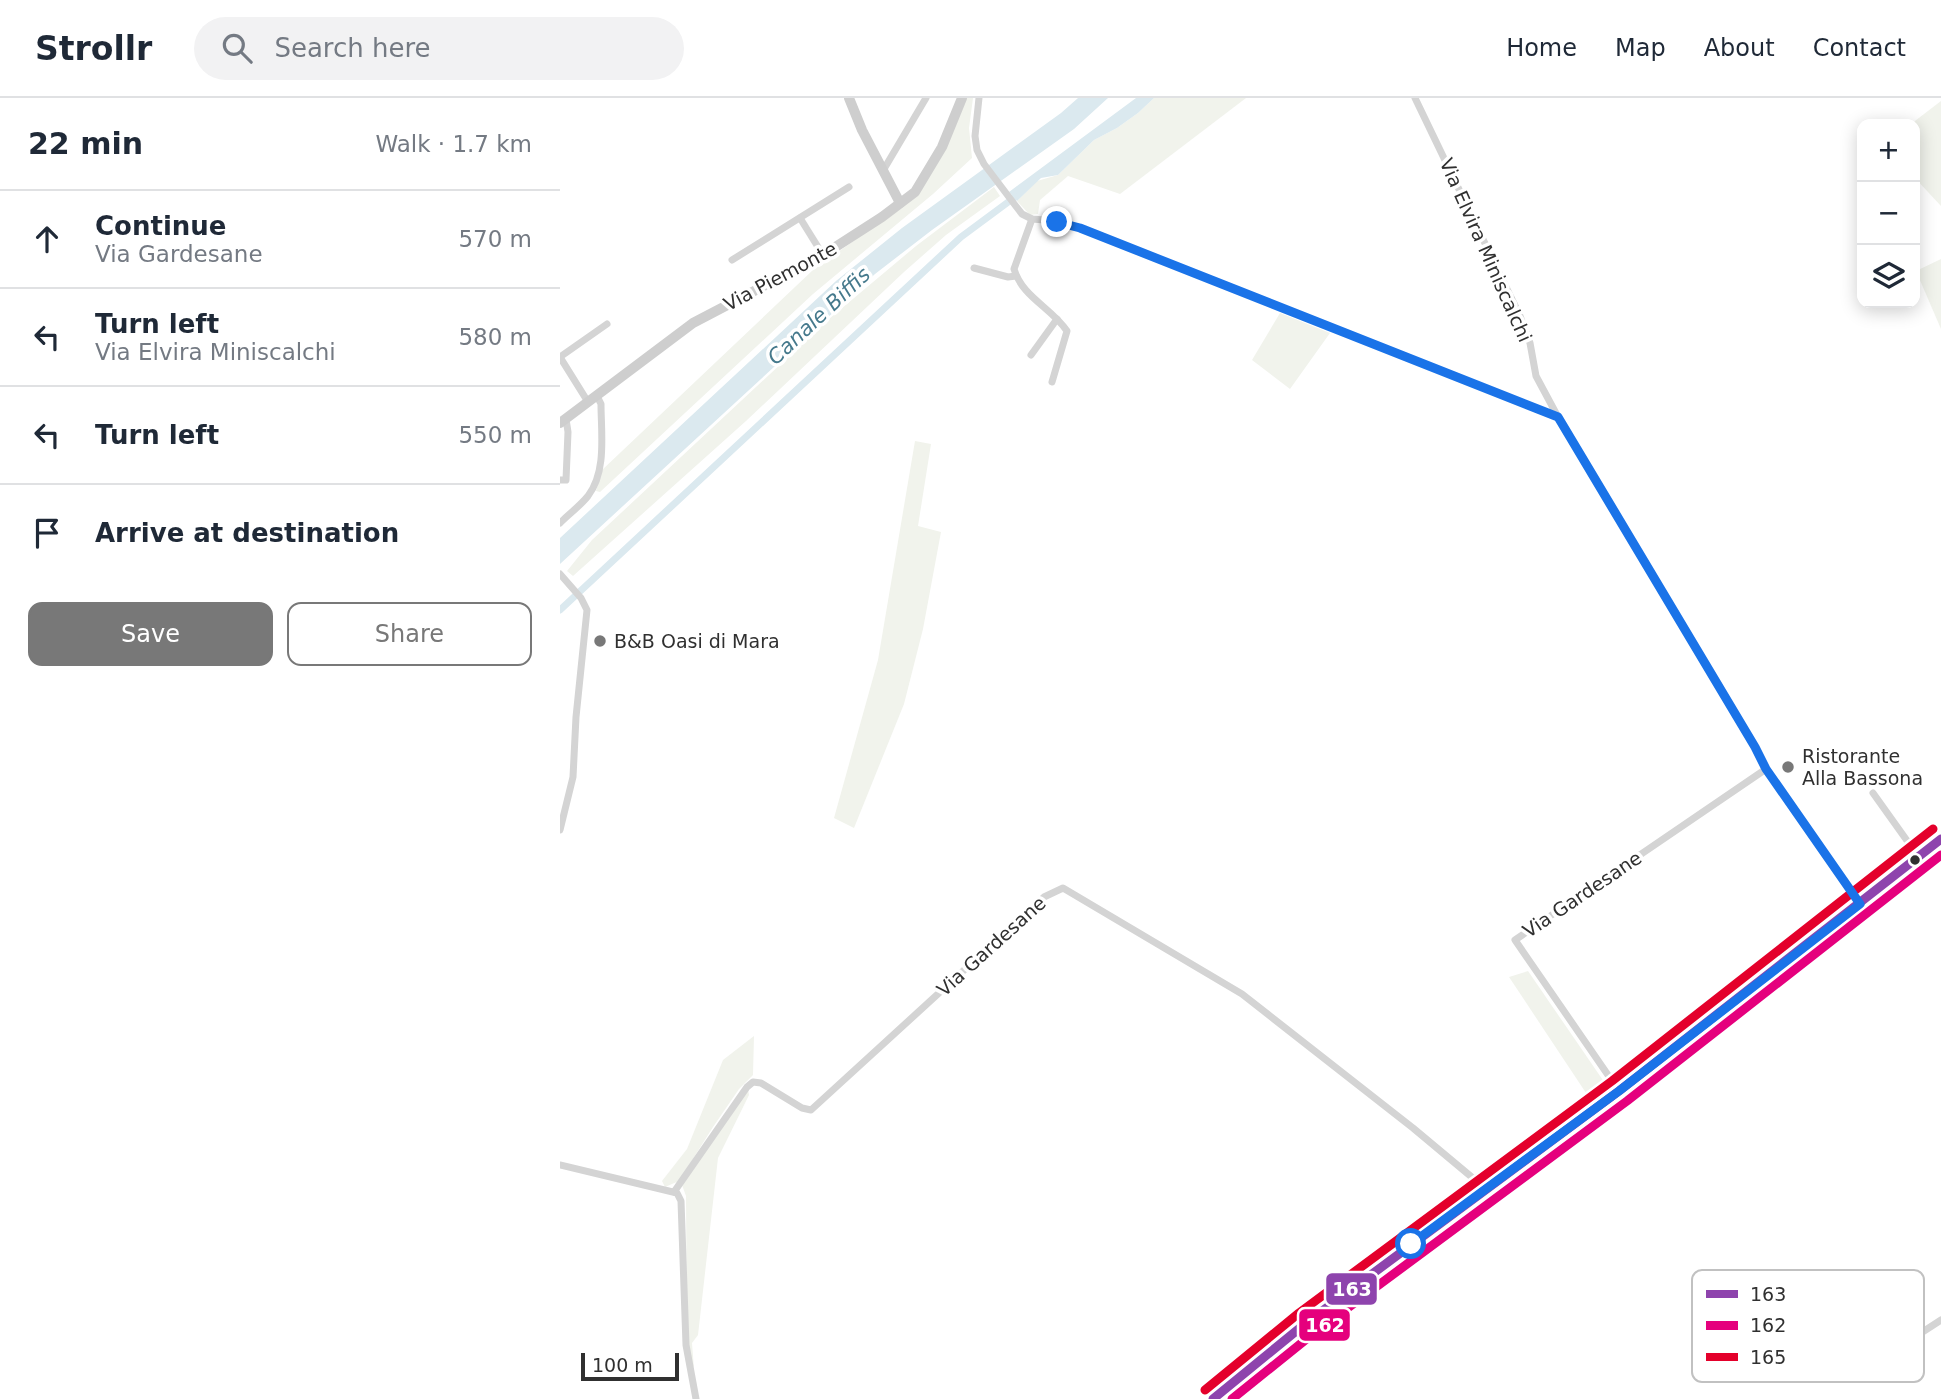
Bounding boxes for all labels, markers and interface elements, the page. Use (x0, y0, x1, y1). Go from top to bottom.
search box (194, 17, 684, 80)
text: Strollr (35, 29, 152, 68)
icon: search (218, 29, 256, 67)
text: Search here (274, 33, 431, 63)
text: Home (1506, 34, 1577, 62)
text: Map (1615, 34, 1666, 62)
text: About (1704, 34, 1775, 62)
text: Contact (1813, 34, 1906, 62)
map controls (1857, 119, 1920, 308)
button: + (1857, 119, 1920, 182)
text: 22 min (28, 126, 143, 161)
text: Walk · 1.7 km (375, 131, 532, 157)
street label: Via Elvira Miniscalchi (1436, 155, 1536, 345)
button: − (1857, 182, 1920, 245)
route end (1041, 206, 1072, 237)
text: Continue (95, 211, 226, 241)
icon: ahead (28, 220, 66, 258)
text: 570 m (458, 226, 532, 252)
street label: Via Piemonte (720, 237, 840, 315)
text: Via Gardesane (95, 241, 263, 267)
button: layers (1857, 245, 1920, 308)
water label: Canale Biffis (763, 262, 875, 370)
text: Turn left (95, 309, 219, 339)
icon: left (28, 318, 66, 356)
text: 580 m (458, 324, 532, 350)
text: Via Elvira Miniscalchi (95, 339, 336, 365)
icon: left (28, 416, 66, 454)
text: Turn left (95, 420, 219, 450)
text: 550 m (458, 422, 532, 448)
icon: arrive (28, 514, 66, 552)
text: Arrive at destination (95, 518, 399, 548)
button: Save (28, 602, 273, 666)
button: Share (287, 602, 532, 666)
place label: B&B Oasi di Mara (614, 630, 780, 652)
marker: B&B Oasi di Mara (592, 633, 608, 649)
place label: Ristorante Alla Bassona (1802, 745, 1923, 789)
marker: Ristorante Alla Bassona (1780, 759, 1796, 775)
street label: Via Gardesane (1518, 846, 1646, 942)
unlabelled marker (1908, 853, 1922, 867)
street label: Via Gardesane (932, 892, 1050, 1000)
route start (1395, 1228, 1426, 1259)
legend (1692, 1270, 1924, 1382)
line badge: 163 (1325, 1272, 1378, 1306)
text: 163 (1332, 1278, 1372, 1300)
text: 163 (1750, 1283, 1786, 1305)
line badge: 162 (1298, 1308, 1351, 1342)
text: 162 (1305, 1314, 1345, 1336)
text: 162 (1750, 1314, 1786, 1336)
text: 165 (1750, 1346, 1786, 1368)
scale bar (581, 1350, 679, 1382)
text: 100 m (592, 1354, 653, 1376)

